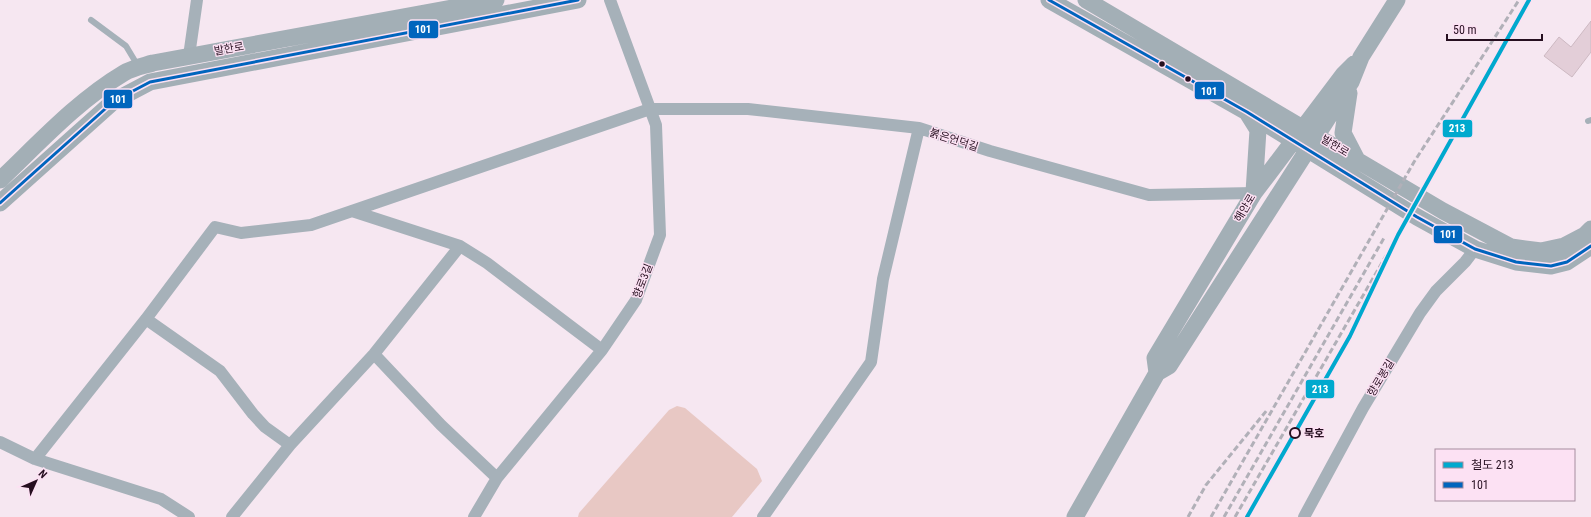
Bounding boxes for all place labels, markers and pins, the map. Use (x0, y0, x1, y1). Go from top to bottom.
unlabelled marker (1157, 59, 1167, 69)
unlabelled marker (1183, 74, 1193, 84)
marker: 묵호 (1289, 427, 1301, 439)
place label: 묵호 (1304, 427, 1324, 440)

